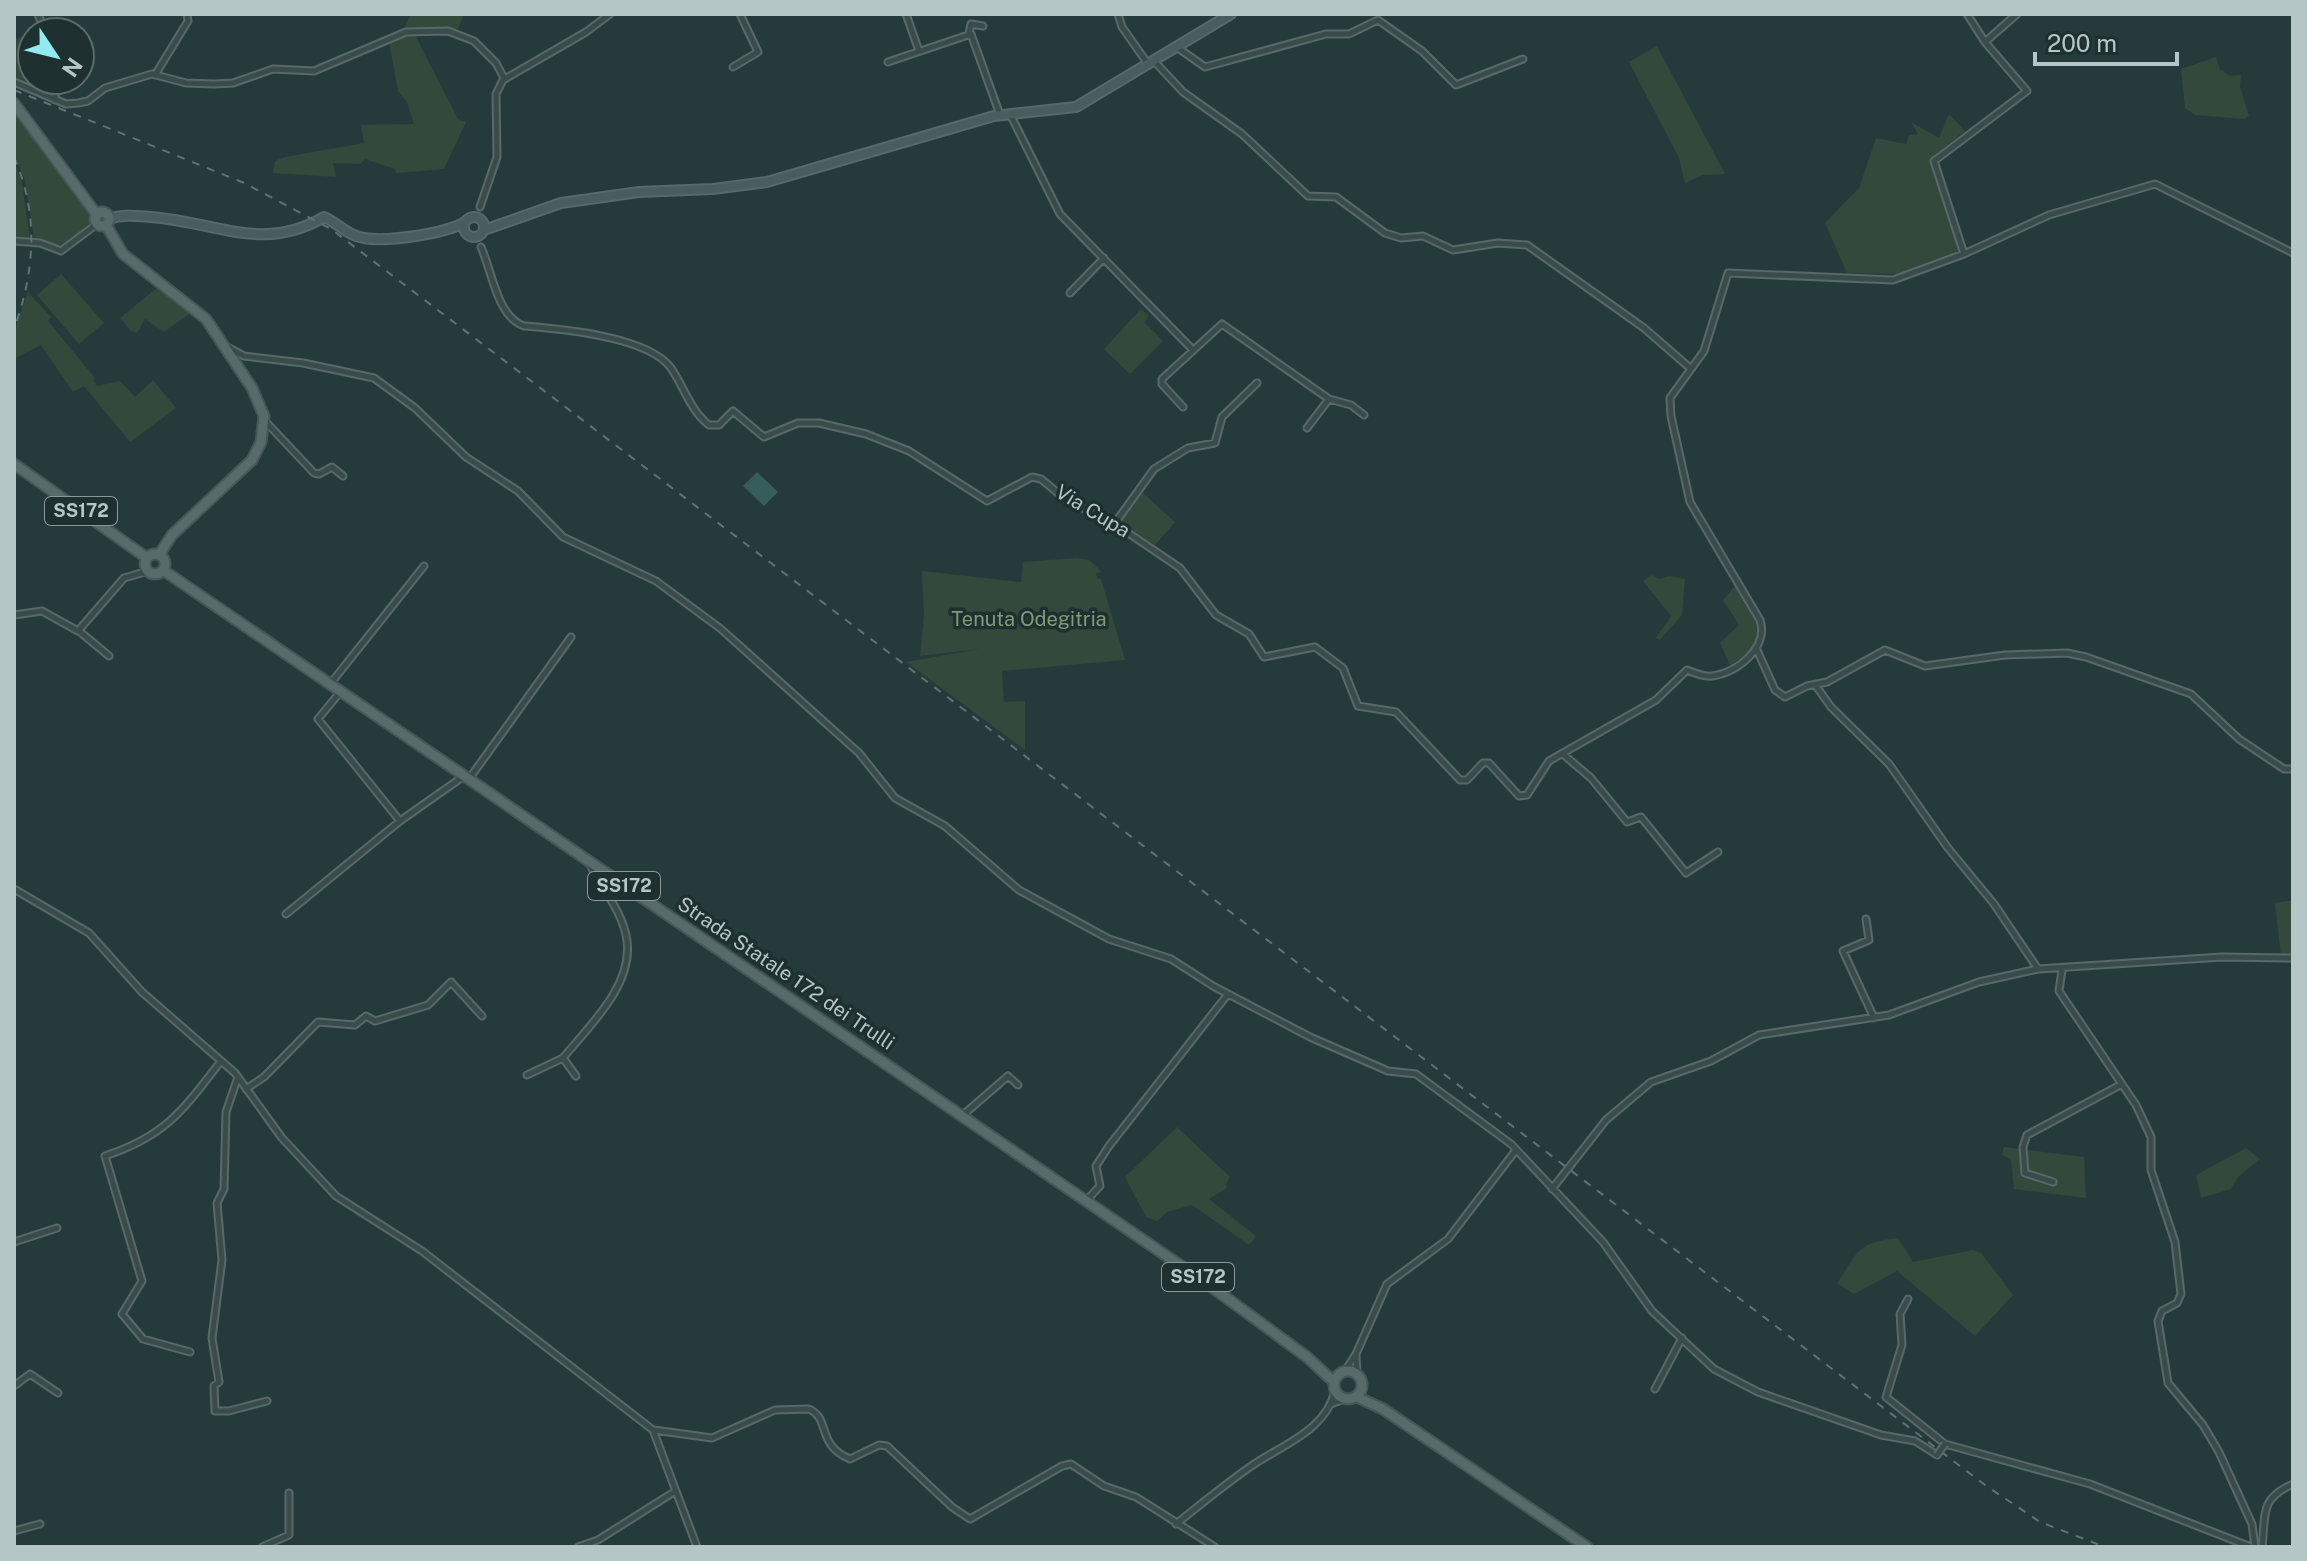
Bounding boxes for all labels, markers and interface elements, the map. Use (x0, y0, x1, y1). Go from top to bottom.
north arrow (16, 16, 96, 96)
scale bar (2035, 16, 2177, 66)
text: 200 m (2047, 29, 2117, 57)
text: N (57, 53, 88, 82)
street label: Via Cupa (1051, 479, 1135, 543)
road number: SS172 (45, 497, 117, 525)
park label: Tenuta Odegitria (951, 607, 1107, 631)
road number: SS172 (588, 872, 660, 900)
street label: Strada Statale 172 dei Trulli (673, 891, 899, 1055)
road number: SS172 (1162, 1263, 1234, 1291)

